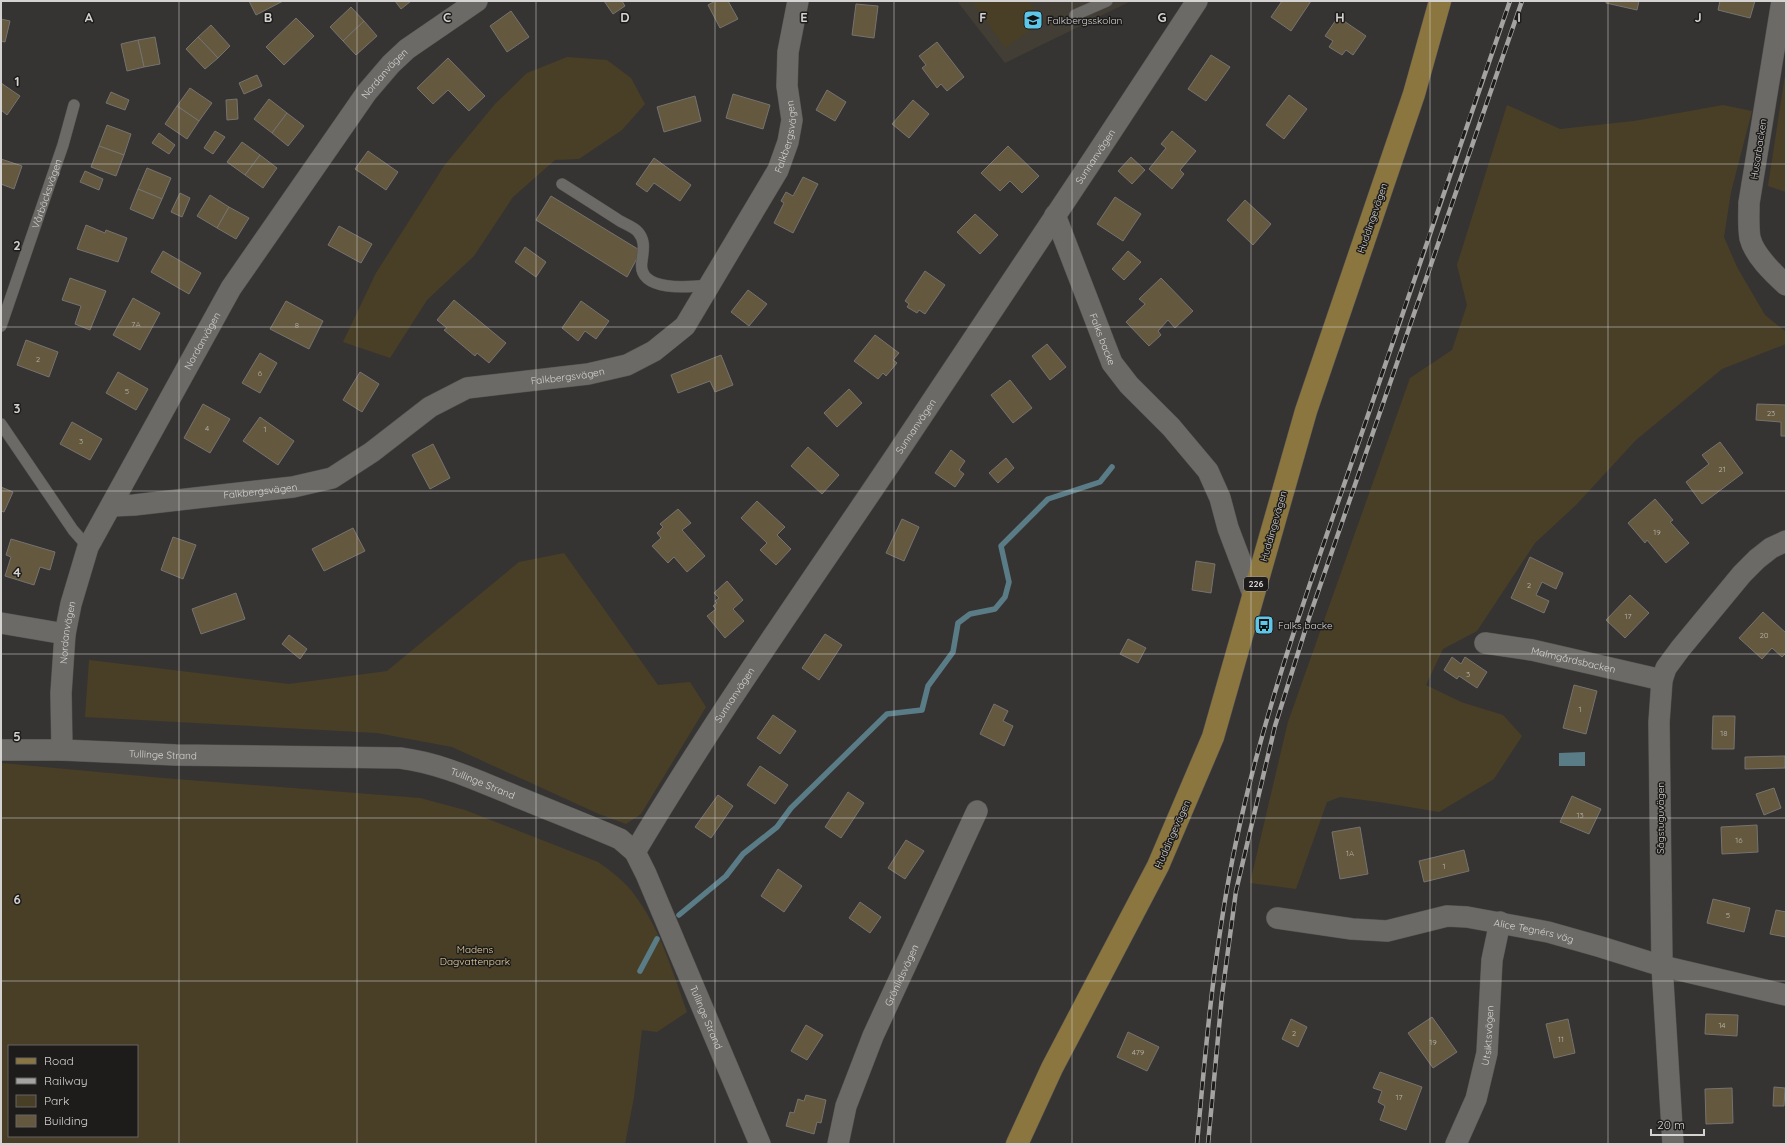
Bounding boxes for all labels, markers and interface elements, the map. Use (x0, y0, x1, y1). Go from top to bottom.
text: A (85, 9, 94, 25)
text: B (264, 9, 272, 25)
text: C (443, 9, 451, 25)
text: D (620, 9, 630, 25)
text: E (800, 9, 808, 25)
text: F (979, 9, 987, 25)
school or university icon: Falkbergsskolan (1022, 9, 1044, 31)
text: G (1157, 9, 1167, 25)
text: H (1335, 9, 1345, 25)
text: I (1517, 9, 1521, 25)
text: J (1694, 9, 1702, 25)
place label: Falkbergsskolan (1047, 14, 1122, 27)
street label: Nordanvägen (358, 46, 411, 101)
text: 1 (14, 73, 20, 89)
street label: Falkbergsvägen (771, 100, 799, 175)
street label: Husarbacken (1747, 118, 1770, 180)
street label: Sunnanvägen (1072, 127, 1118, 187)
street label: Vårbäcksvägen (29, 157, 65, 230)
street label: Huddingevägen (1354, 181, 1391, 255)
text: 2 (13, 237, 21, 253)
street label: Nordanvägen (181, 310, 223, 372)
street label: Falks backe (1086, 311, 1118, 367)
house number: 7A (131, 319, 141, 329)
house number: 8 (295, 320, 299, 330)
house number: 2 (36, 354, 41, 364)
street label: Falkbergsvägen (530, 364, 606, 388)
house number: 6 (258, 368, 263, 378)
house number: 5 (125, 386, 129, 396)
street label: Sunnanvägen (893, 396, 939, 456)
text: 3 (14, 400, 21, 416)
house number: 23 (1767, 408, 1775, 418)
house number: 4 (205, 423, 209, 433)
house number: 1 (264, 424, 267, 434)
house number: 3 (79, 436, 83, 446)
house number: 21 (1718, 464, 1726, 474)
street label: Falkbergsvägen (223, 480, 299, 502)
street label: Huddingevägen (1257, 489, 1290, 563)
house number: 19 (1653, 527, 1661, 537)
text: 4 (13, 564, 21, 580)
road number: 226 (1244, 577, 1268, 591)
house number: 2 (1527, 580, 1532, 590)
street label: Nordanvägen (57, 599, 79, 664)
house number: 17 (1624, 611, 1632, 621)
bus stop icon: Falks backe (1253, 614, 1275, 636)
place label: Falks backe (1278, 619, 1333, 632)
house number: 20 (1759, 630, 1769, 640)
street label: Malmgårdsbacken (1530, 644, 1617, 676)
street label: Sunnanvägen (712, 665, 758, 725)
house number: 3 (1466, 669, 1470, 679)
house number: 1 (1579, 704, 1582, 714)
text: 5 (13, 728, 21, 744)
house number: 18 (1720, 728, 1728, 738)
street label: Tullinge Strand (129, 747, 197, 762)
street label: Tullinge Strand (449, 765, 517, 802)
street label: Sågstuguvägen (1654, 782, 1667, 854)
street label: Huddingevägen (1152, 798, 1193, 870)
house number: 13 (1576, 810, 1584, 820)
house number: 16 (1735, 835, 1743, 845)
house number: 1A (1346, 848, 1354, 858)
house number: 1 (1443, 861, 1446, 871)
text: 6 (13, 891, 21, 907)
house number: 5 (1726, 910, 1730, 920)
street label: Alice Tegnérs väg (1493, 916, 1575, 946)
street label: Grönlidsvägen (882, 942, 922, 1008)
park label: Madens Dagvattenpark (440, 943, 510, 968)
street label: Tullinge Strand (687, 983, 725, 1051)
street label: Utsiktsvägen (1478, 1005, 1497, 1067)
house number: 14 (1718, 1020, 1726, 1030)
house number: 2 (1292, 1028, 1297, 1038)
house number: 11 (1558, 1034, 1564, 1044)
house number: 19 (1429, 1037, 1437, 1047)
legend (8, 1045, 138, 1137)
house number: 479 (1132, 1047, 1145, 1057)
text: Road (44, 1053, 74, 1068)
text: Railway (44, 1073, 88, 1088)
house number: 17 (1395, 1092, 1403, 1102)
text: Park (44, 1093, 69, 1108)
scale bar (1651, 1111, 1704, 1137)
text: Building (44, 1113, 88, 1128)
text: 20 m (1657, 1117, 1685, 1132)

